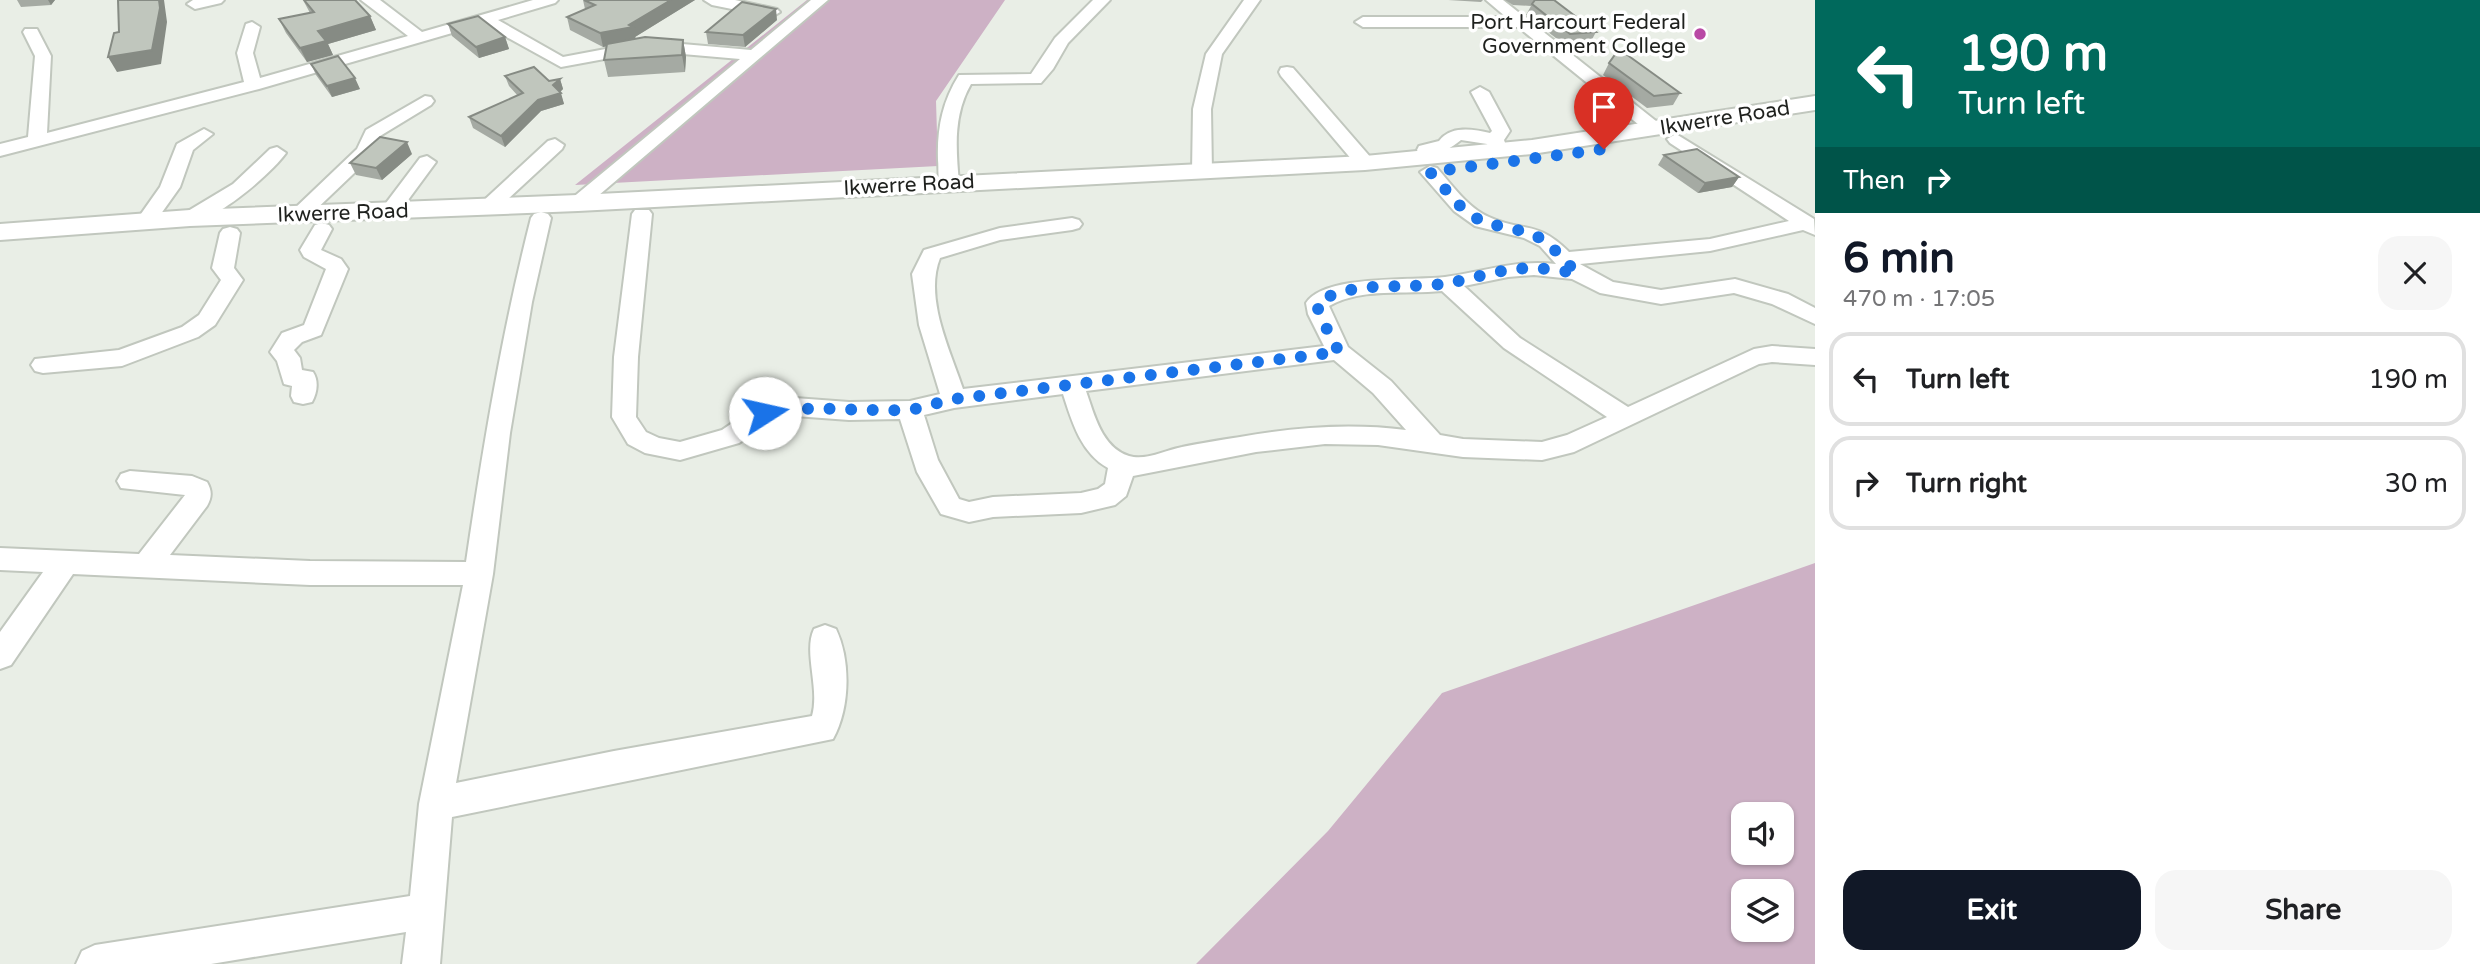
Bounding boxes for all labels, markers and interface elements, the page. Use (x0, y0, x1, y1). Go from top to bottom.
place label: Port Harcourt Federal Government College (1470, 10, 1686, 59)
text: 190 m (1958, 25, 2108, 84)
marker: Port Harcourt Federal Government College (1692, 26, 1708, 42)
icon: left (1843, 28, 1934, 119)
pin (1574, 77, 1634, 149)
text: Turn left (1958, 85, 2085, 123)
icon: arrive (1585, 88, 1623, 126)
street label: Ikwerre Road (1658, 95, 1792, 141)
icon: right (1919, 161, 1957, 199)
text: Then (1843, 165, 1905, 196)
street label: Ikwerre Road (843, 169, 975, 201)
street label: Ikwerre Road (277, 198, 409, 228)
text: 6 min (1843, 233, 1955, 284)
button: close (2378, 236, 2452, 310)
text: 470 m · 17:05 (1843, 285, 1995, 313)
icon: left (1847, 360, 1885, 398)
text: Turn left (1906, 364, 2009, 395)
text: 190 m (2368, 364, 2448, 395)
position arrow (728, 376, 802, 450)
icon: right (1847, 464, 1885, 502)
text: Turn right (1906, 468, 2027, 499)
text: 30 m (2385, 468, 2448, 499)
map controls (1731, 802, 1794, 942)
button: sound (1731, 802, 1794, 865)
button: Exit (1843, 870, 2141, 950)
button: Share (2155, 870, 2452, 950)
button: layers (1731, 879, 1794, 942)

